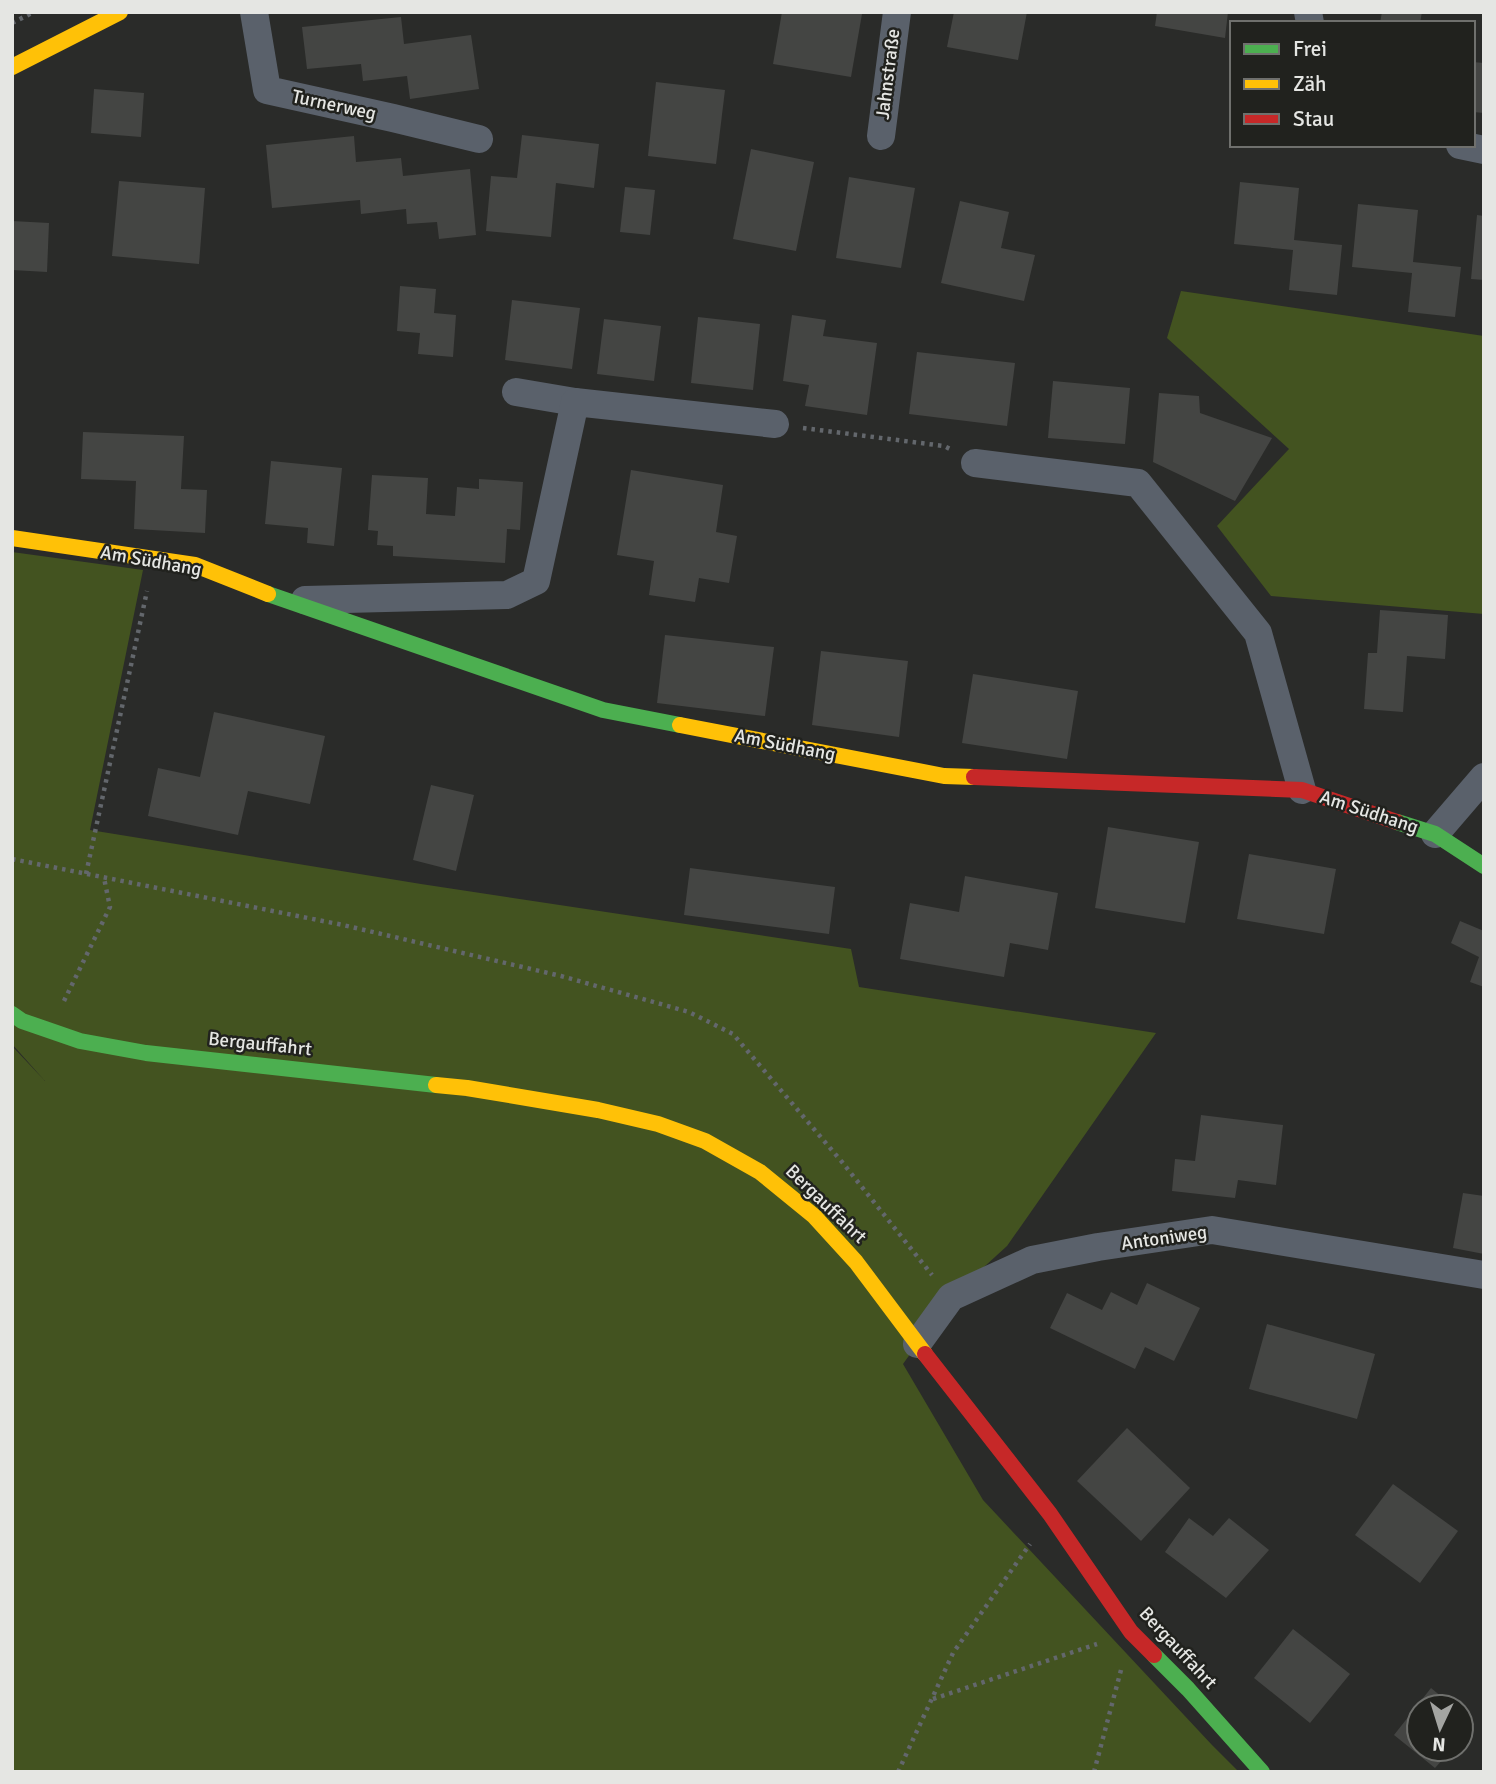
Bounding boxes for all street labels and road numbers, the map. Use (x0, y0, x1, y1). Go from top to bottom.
street label: Jahnstraße (871, 27, 905, 121)
street label: Turnerweg (290, 84, 378, 126)
street label: Am Südhang (99, 540, 203, 582)
street label: Am Südhang (732, 723, 838, 767)
street label: Am Südhang (1317, 785, 1421, 839)
street label: Bergauffahrt (207, 1027, 313, 1061)
street label: Bergauffahrt (780, 1159, 872, 1249)
street label: Antoniweg (1119, 1220, 1209, 1256)
street label: Bergauffahrt (1134, 1602, 1223, 1694)

